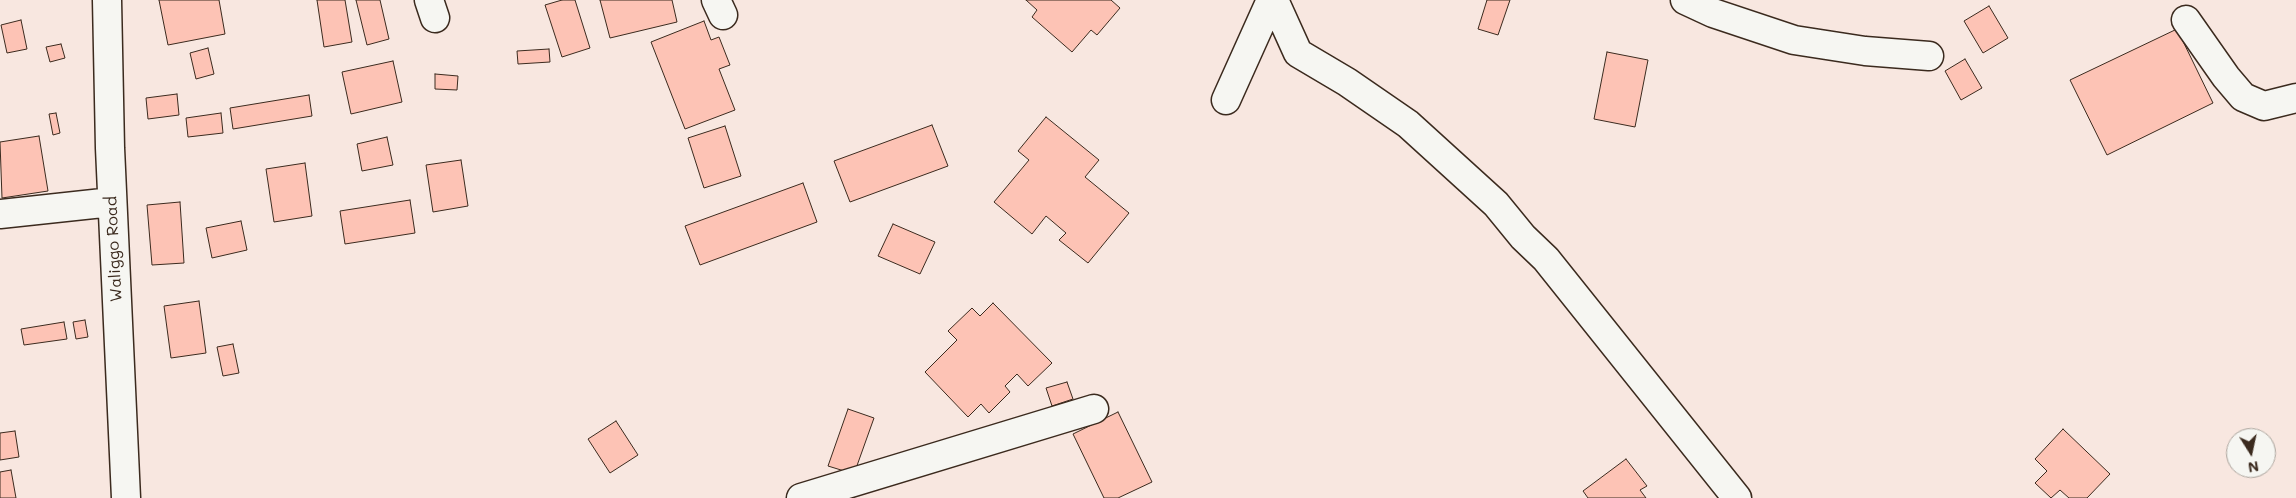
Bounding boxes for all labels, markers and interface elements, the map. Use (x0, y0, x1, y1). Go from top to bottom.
street label: Waliggo Road (102, 196, 126, 302)
north arrow (2226, 428, 2276, 478)
text: N (2247, 457, 2260, 478)

